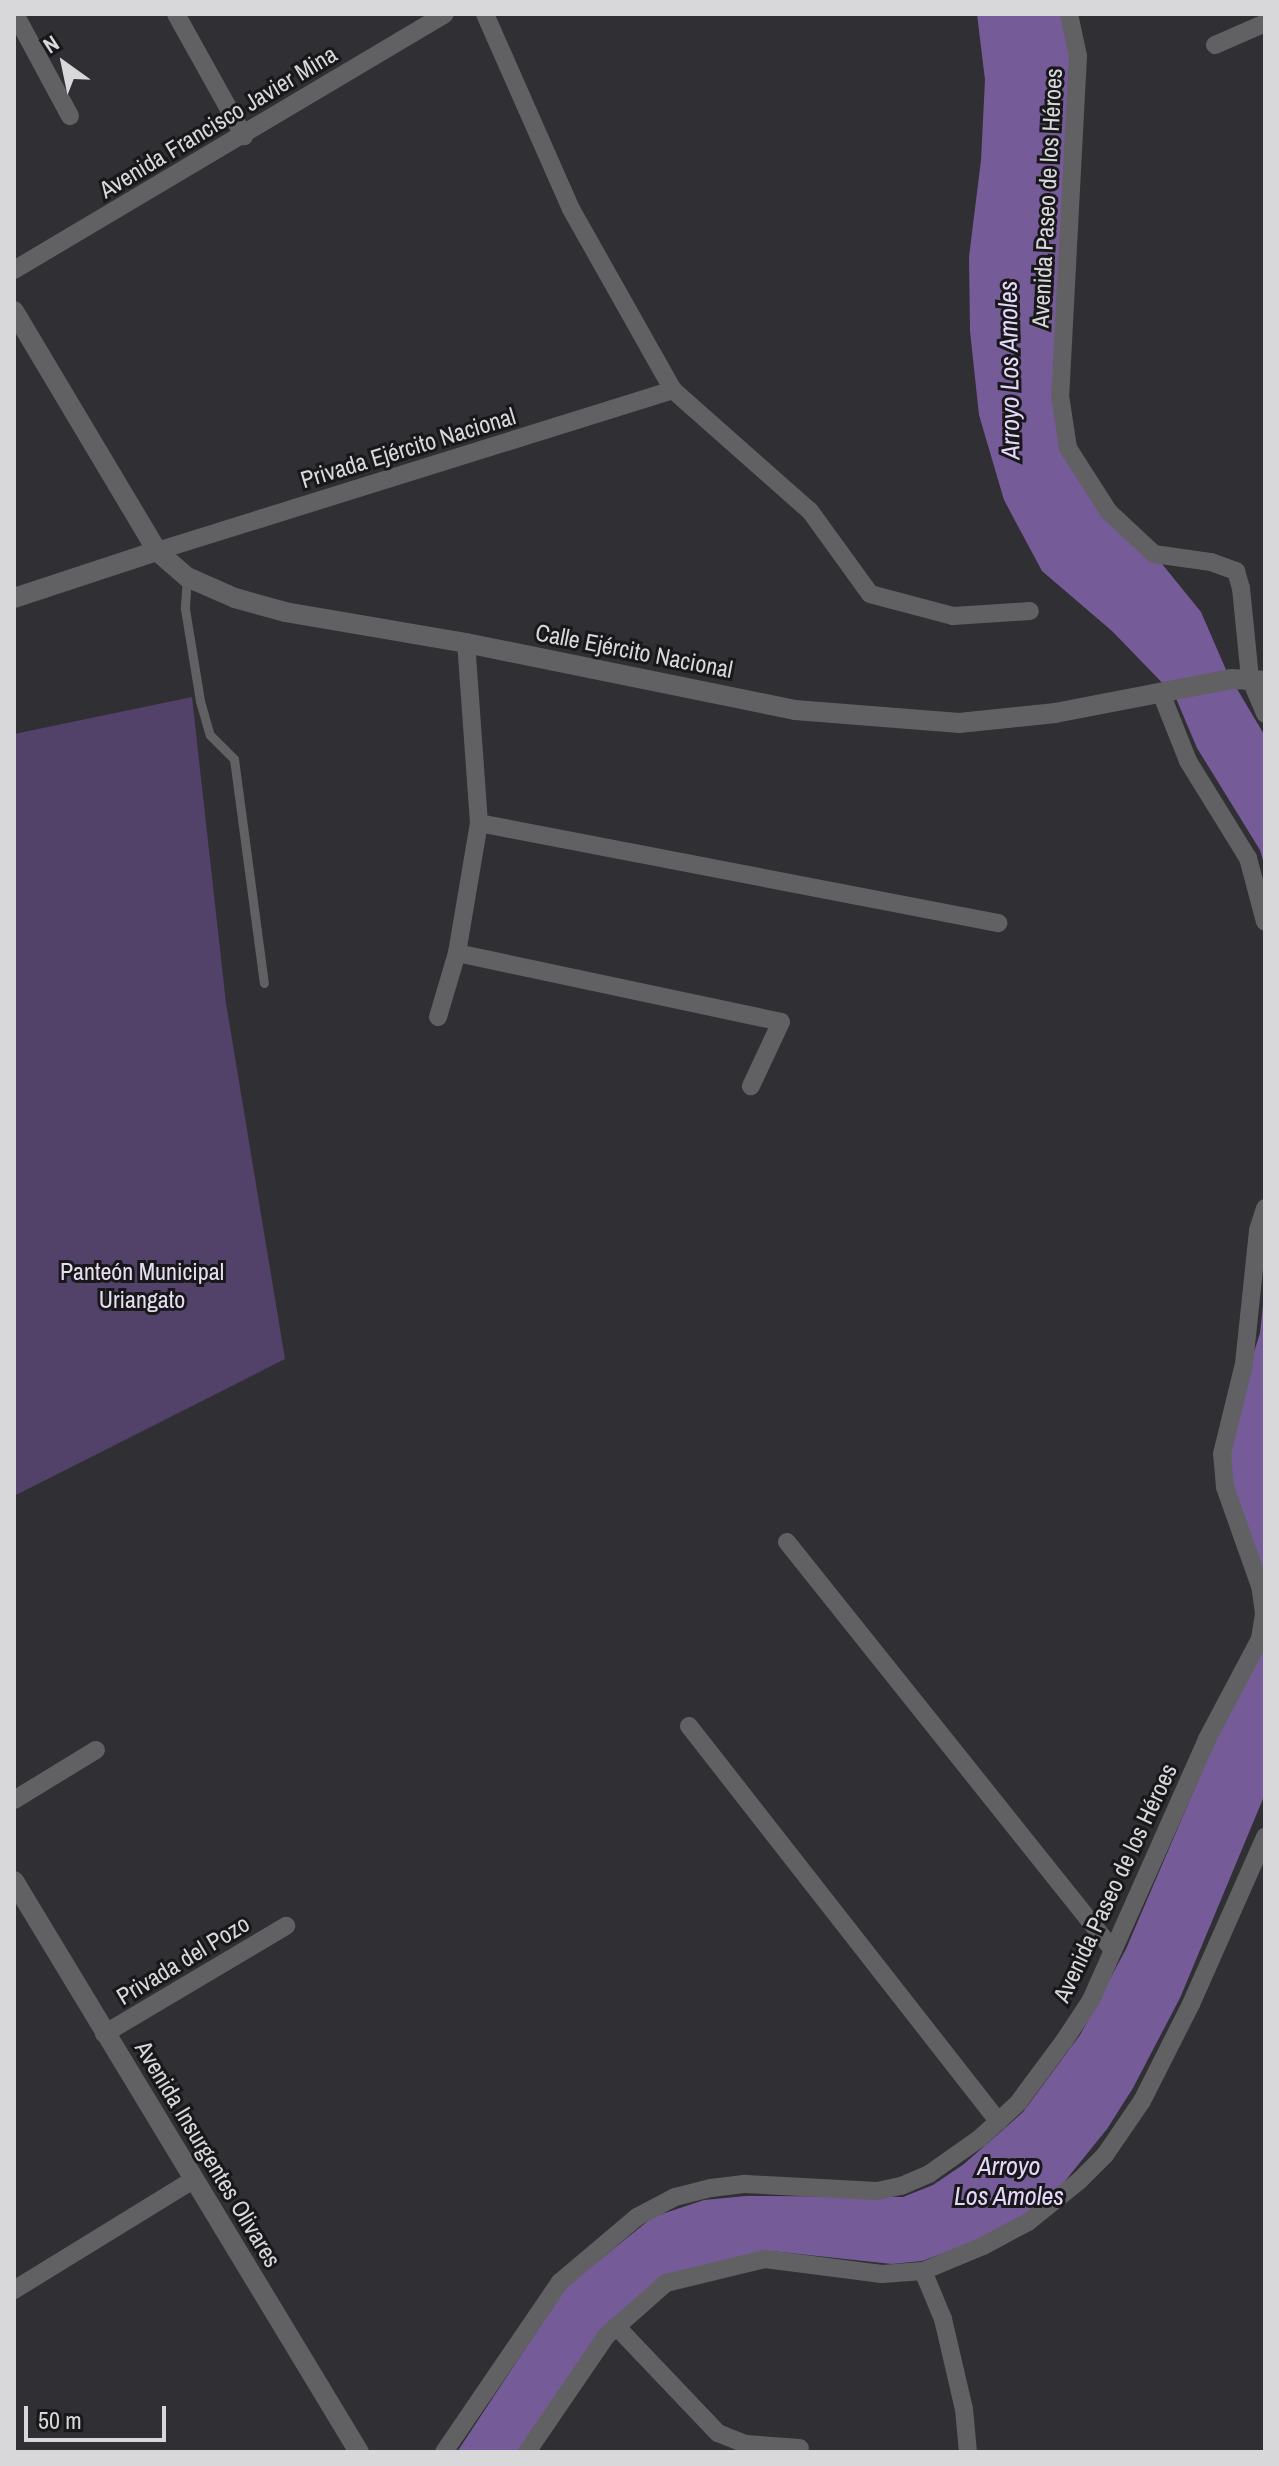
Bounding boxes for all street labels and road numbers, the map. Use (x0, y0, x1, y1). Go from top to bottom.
street label: Avenida Francisco Javier Mina (94, 40, 342, 204)
street label: Avenida Paseo de los Héroes (1026, 67, 1068, 329)
street label: Privada Ejército Nacional (297, 402, 519, 494)
street label: Calle Ejército Nacional (533, 618, 735, 684)
street label: Avenida Paseo de los Héroes (1047, 1759, 1183, 2007)
street label: Privada del Pozo (111, 1909, 255, 2011)
street label: Avenida Insurgentes Olivares (129, 2036, 287, 2272)

